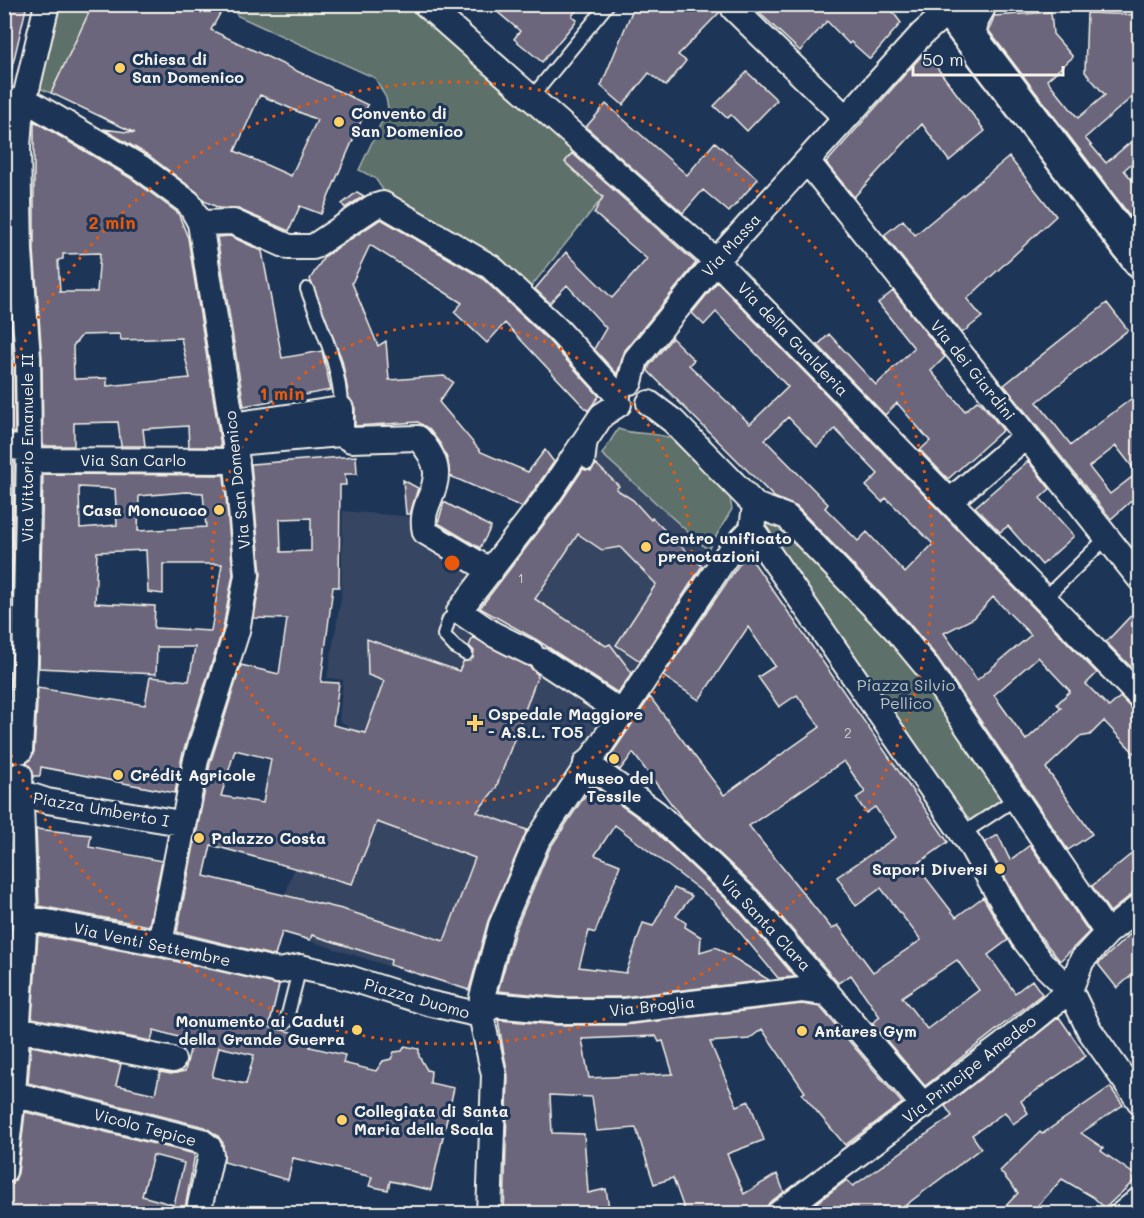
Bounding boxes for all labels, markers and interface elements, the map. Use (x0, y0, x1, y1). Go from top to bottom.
scale bar (913, 39, 1063, 77)
text: 50 m (922, 47, 964, 71)
place label: Chiesa di San Domenico (132, 48, 244, 87)
marker: Chiesa di San Domenico (113, 61, 127, 75)
place label: Convento di San Domenico (351, 102, 463, 141)
marker: Convento di San Domenico (332, 115, 346, 129)
street label: Via Massa (697, 208, 765, 281)
text: 2 min (88, 210, 136, 234)
street label: Via della Gualderia (733, 277, 853, 400)
street label: Via dei Giardini (926, 315, 1021, 424)
street label: Via Vittorio Emanuele II (16, 353, 37, 543)
text: 1 min (259, 381, 305, 405)
street label: Via San Domenico (219, 410, 254, 550)
street label: Via San Carlo (80, 449, 186, 470)
place label: Casa Moncucco (82, 499, 207, 520)
marker: Casa Moncucco (212, 503, 226, 517)
place label: Centro unificato prenotazioni (658, 527, 792, 566)
marker: Centro unificato prenotazioni (639, 540, 653, 554)
centre of rings (442, 553, 462, 573)
house number: 1 (518, 568, 524, 587)
park label: Piazza Silvio Pellico (857, 674, 955, 713)
place label: Ospedale Maggiore - A.S.L. TO5 (488, 703, 643, 742)
marker: Ospedale Maggiore - A.S.L. TO5 (466, 714, 484, 732)
house number: 2 (844, 723, 852, 742)
marker: Museo del Tessile (607, 752, 621, 766)
place label: Crédit Agricole (130, 764, 256, 785)
place label: Museo del Tessile (574, 767, 654, 806)
marker: Crédit Agricole (111, 768, 125, 782)
street label: Piazza Umberto I (31, 786, 171, 831)
place label: Palazzo Costa (211, 827, 326, 848)
marker: Palazzo Costa (192, 831, 206, 845)
place label: Sapori Diversi (872, 858, 988, 879)
marker: Sapori Diversi (993, 862, 1007, 876)
street label: Via Santa Clara (717, 870, 816, 975)
street label: Via Venti Settembre (72, 917, 233, 970)
street label: Piazza Duomo (362, 972, 472, 1023)
street label: Via Broglia (608, 991, 696, 1020)
place label: Monumento ai Caduti della Grande Guerra (175, 1010, 345, 1049)
street label: Via Principe Amedeo (897, 1010, 1040, 1127)
place label: Antares Gym (814, 1020, 917, 1041)
marker: Monumento ai Caduti della Grande Guerra (350, 1023, 364, 1037)
marker: Antares Gym (795, 1024, 809, 1038)
place label: Collegiata di Santa Maria della Scala (354, 1100, 509, 1139)
street label: Vicolo Tepice (91, 1103, 199, 1150)
marker: Collegiata di Santa Maria della Scala (335, 1113, 349, 1127)

